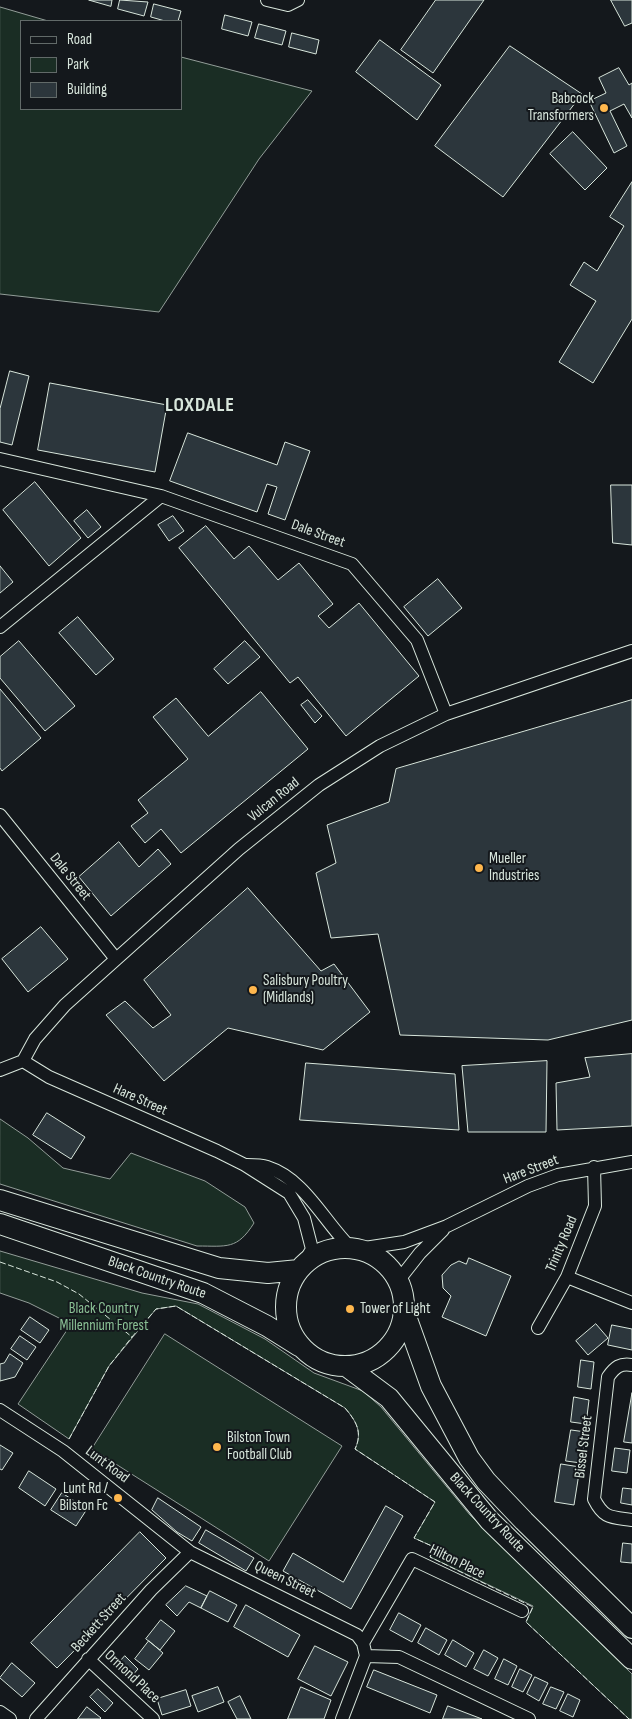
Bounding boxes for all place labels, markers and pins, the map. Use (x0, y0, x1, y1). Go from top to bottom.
place label: Babcock Transformers (528, 90, 594, 125)
marker: Babcock Transformers (598, 102, 610, 114)
place label: Mueller Industries (489, 850, 539, 885)
marker: Mueller Industries (473, 862, 485, 874)
place label: Salisbury Poultry (Midlands) (263, 972, 348, 1007)
marker: Salisbury Poultry (Midlands) (247, 984, 259, 996)
place label: Tower of Light (360, 1300, 431, 1318)
marker: Tower of Light (344, 1303, 356, 1315)
place label: Bilston Town Football Club (227, 1429, 292, 1464)
marker: Bilston Town Football Club (211, 1441, 223, 1453)
place label: Lunt Rd / Bilston Fc (59, 1480, 108, 1515)
marker: Lunt Rd / Bilston Fc (112, 1492, 124, 1504)

